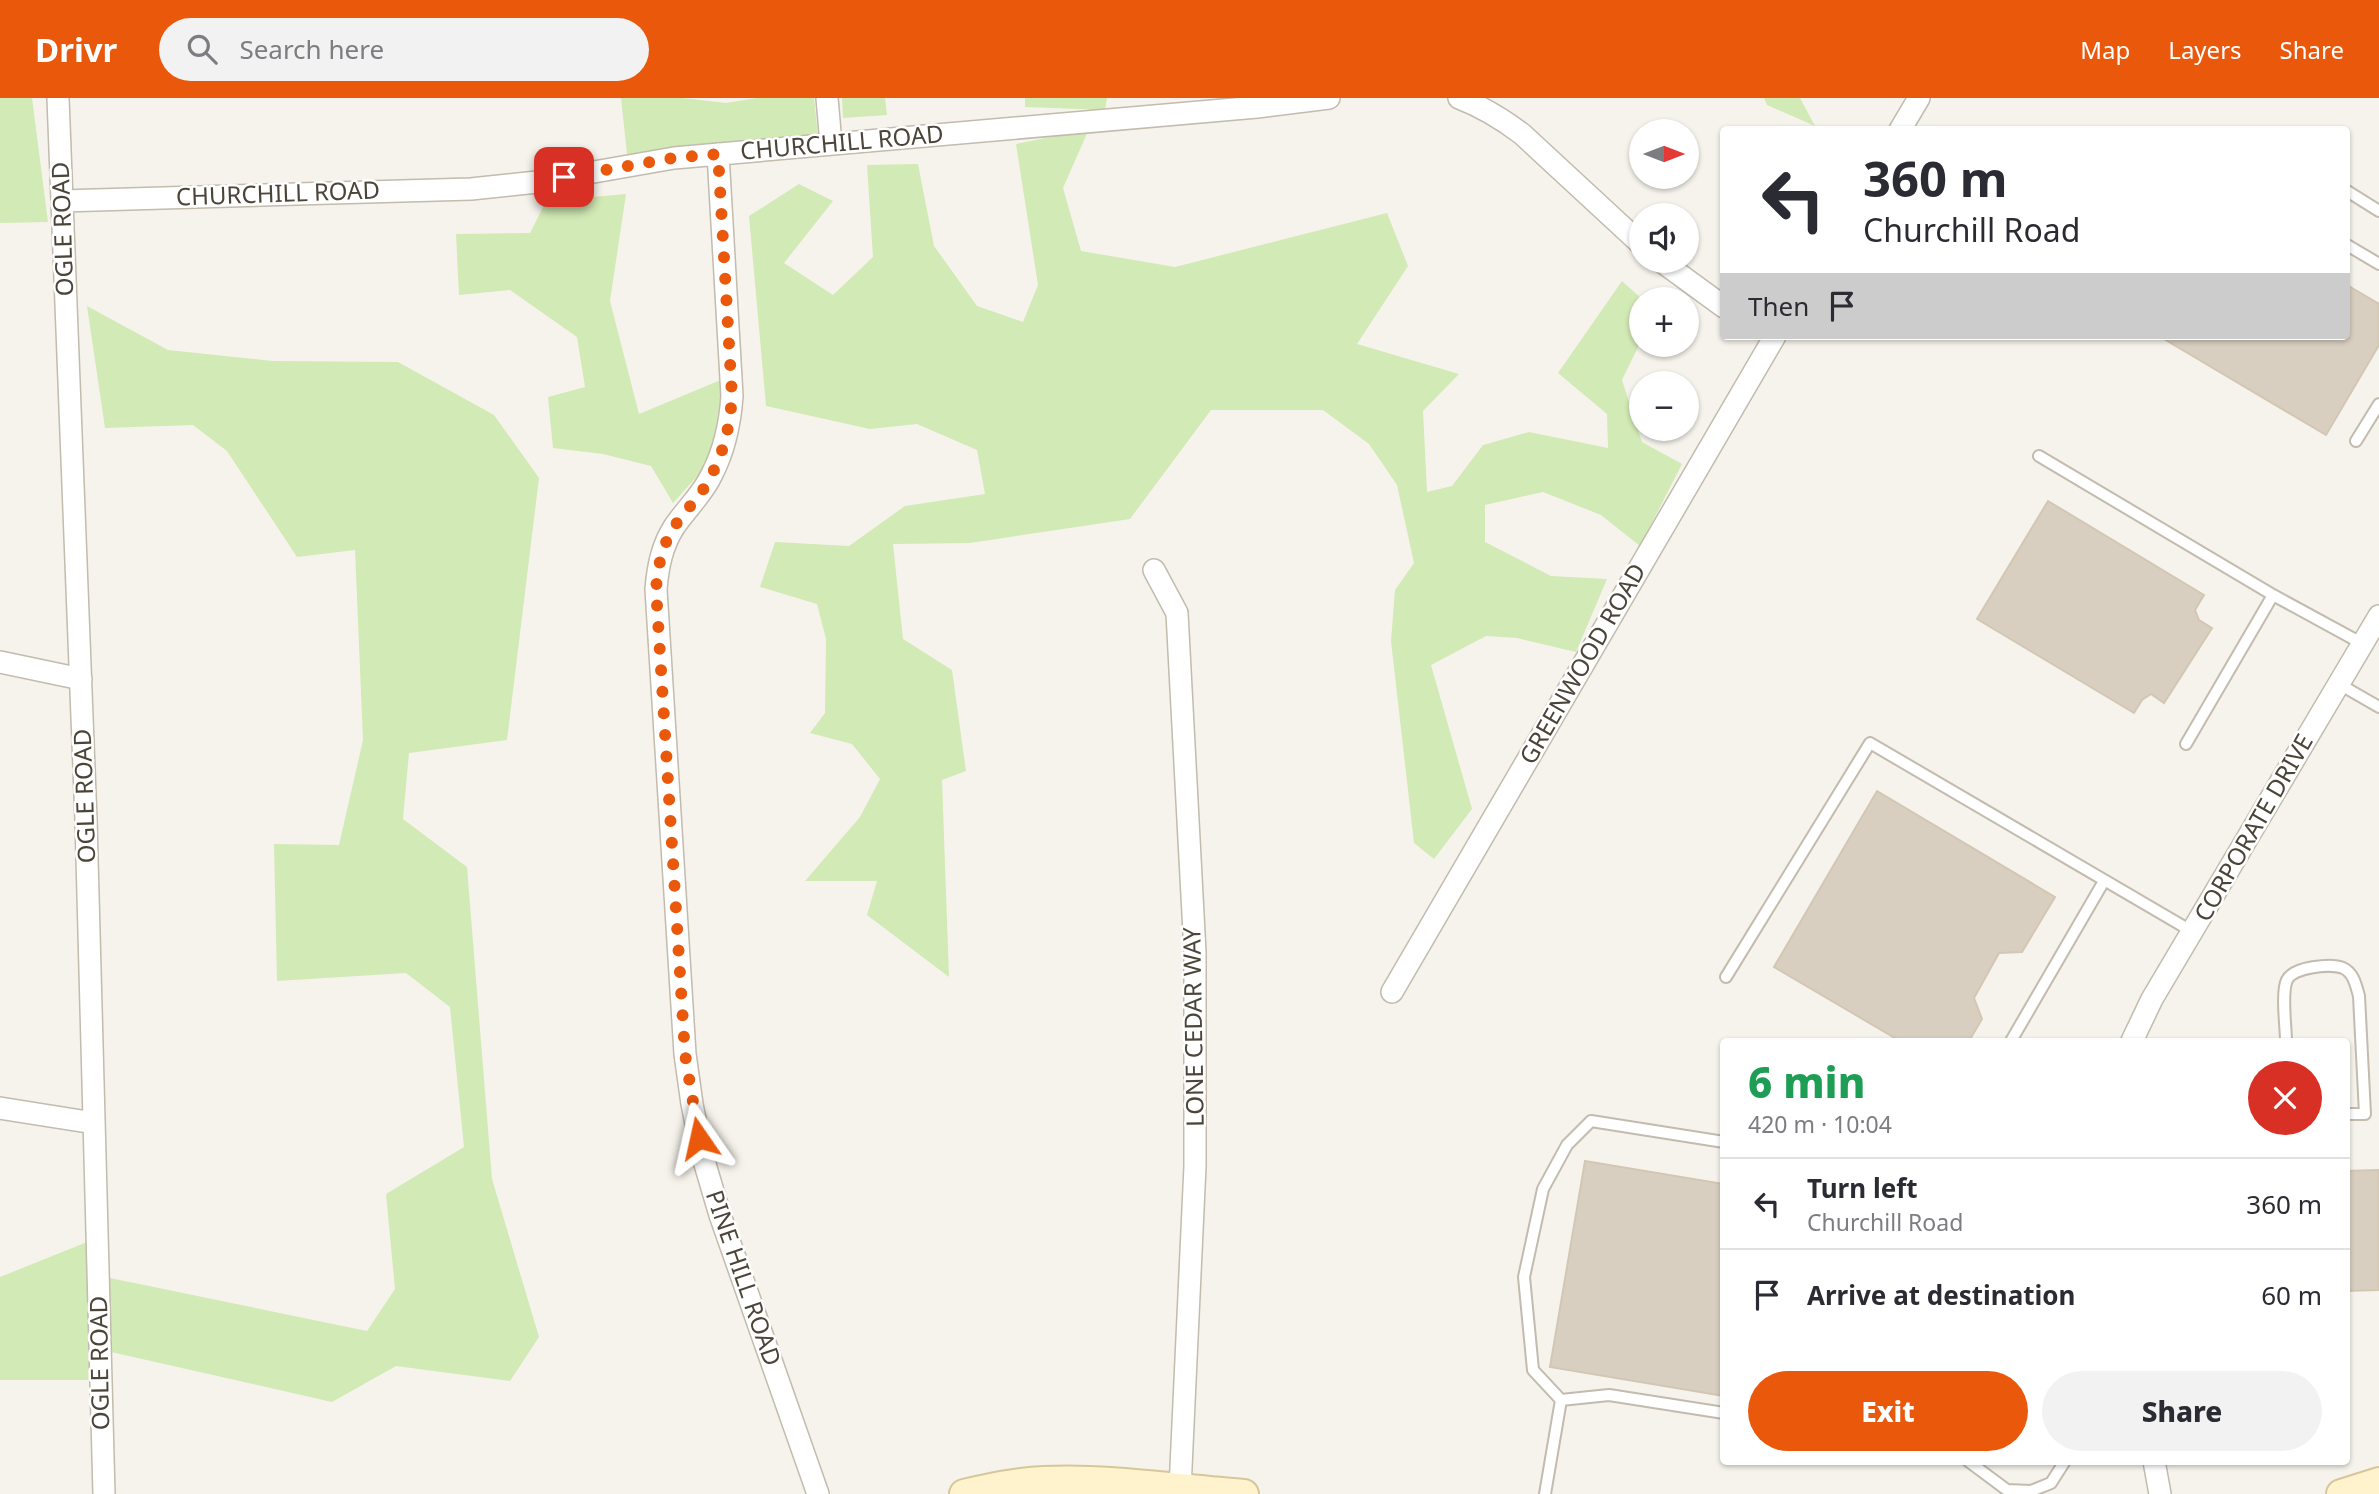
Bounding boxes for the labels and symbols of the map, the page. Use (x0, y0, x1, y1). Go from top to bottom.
street label: CHURCHILL ROAD (739, 116, 945, 167)
north arrow (1629, 119, 1699, 189)
pin (534, 147, 594, 207)
street label: OGLE ROAD (43, 161, 80, 297)
street label: CHURCHILL ROAD (175, 172, 380, 213)
street label: GREENWOOD ROAD (1511, 557, 1653, 770)
street label: CORPORATE DRIVE (2186, 727, 2320, 927)
street label: OGLE ROAD (65, 728, 102, 864)
street label: LONE CEDAR WAY (1174, 927, 1211, 1127)
position arrow (662, 1101, 736, 1175)
street label: PINE HILL ROAD (699, 1185, 790, 1370)
street label: OGLE ROAD (81, 1296, 116, 1431)

